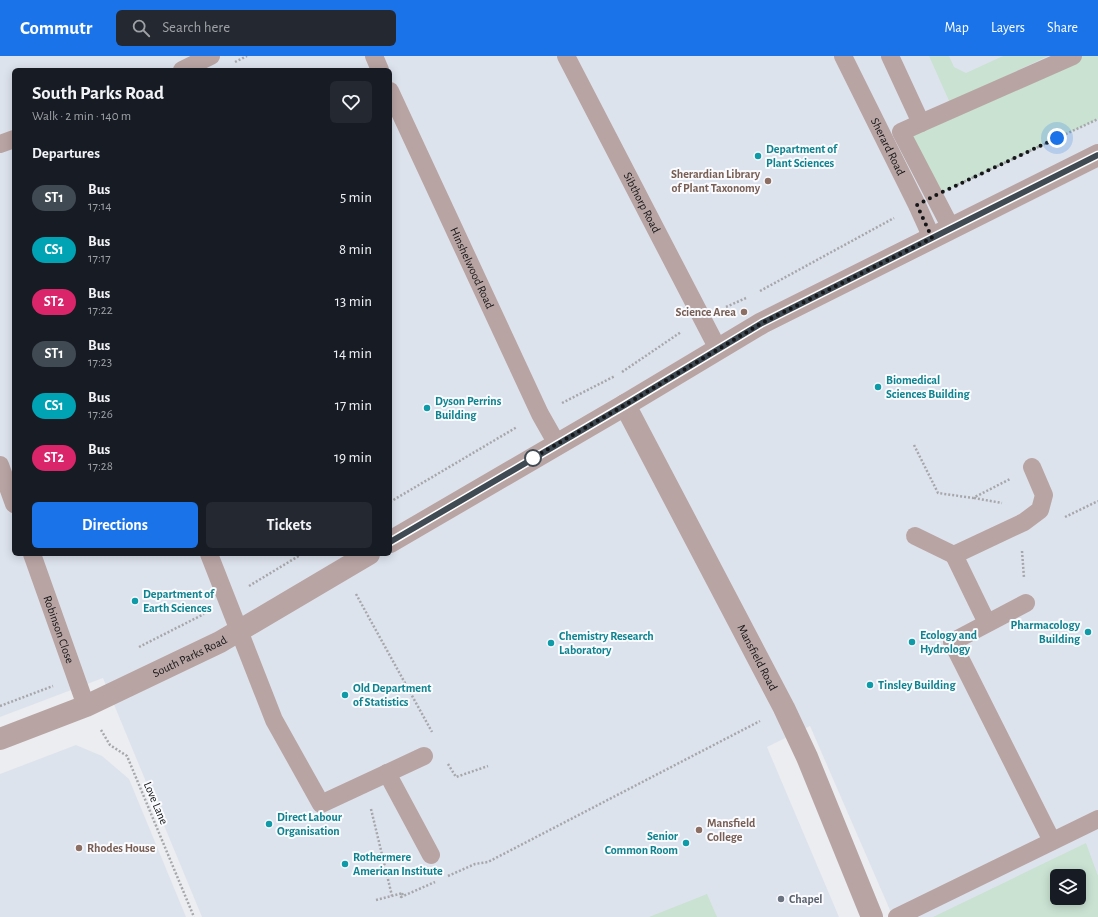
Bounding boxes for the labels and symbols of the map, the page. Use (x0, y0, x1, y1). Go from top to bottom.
street label: Sherard Road (869, 116, 907, 177)
your location (1047, 128, 1067, 148)
place label: Department of Plant Sciences (766, 143, 838, 169)
marker: Department of Plant Sciences (753, 151, 763, 161)
place label: Sherardian Library of Plant Taxonomy (671, 168, 761, 195)
street label: Sibthorp Road (621, 170, 663, 235)
marker: Sherardian Library of Plant Taxonomy (763, 176, 773, 186)
street label: Hinshelwood Road (448, 225, 496, 310)
place label: Science Area (676, 306, 736, 318)
marker: Science Area (739, 307, 749, 317)
place label: Biomedical Sciences Building (886, 374, 971, 400)
marker: Biomedical Sciences Building (873, 382, 883, 392)
place label: Dyson Perrins Building (435, 395, 502, 421)
marker: Dyson Perrins Building (422, 403, 432, 413)
unlabelled marker (524, 449, 542, 467)
place label: Department of Earth Sciences (143, 588, 215, 614)
street label: Robinson Close (41, 594, 76, 665)
marker: Department of Earth Sciences (130, 596, 140, 606)
place label: Pharmacology Building (1011, 619, 1081, 645)
street label: Mansfield Road (735, 622, 780, 692)
marker: Pharmacology Building (1083, 627, 1093, 637)
place label: Ecology and Hydrology (920, 629, 978, 656)
place label: Chemistry Research Laboratory (559, 630, 654, 657)
street label: South Parks Road (151, 633, 229, 679)
marker: Ecology and Hydrology (907, 637, 917, 647)
marker: Chemistry Research Laboratory (546, 638, 556, 648)
place label: Tinsley Building (878, 679, 956, 692)
marker: Tinsley Building (865, 680, 875, 690)
place label: Old Department of Statistics (353, 682, 431, 708)
marker: Old Department of Statistics (340, 690, 350, 700)
street label: Love Lane (142, 780, 170, 826)
place label: Direct Labour Organisation (277, 811, 343, 837)
place label: Mansfield College (707, 817, 756, 843)
marker: Direct Labour Organisation (264, 819, 274, 829)
marker: Mansfield College (694, 825, 704, 835)
place label: Senior Common Room (605, 830, 679, 856)
marker: Senior Common Room (681, 838, 691, 848)
place label: Rhodes House (87, 842, 156, 854)
marker: Rhodes House (74, 843, 84, 853)
place label: Rothermere American Institute (353, 851, 443, 877)
marker: Rothermere American Institute (340, 859, 350, 869)
place label: Chapel (789, 893, 822, 905)
marker: Chapel (776, 894, 786, 904)

